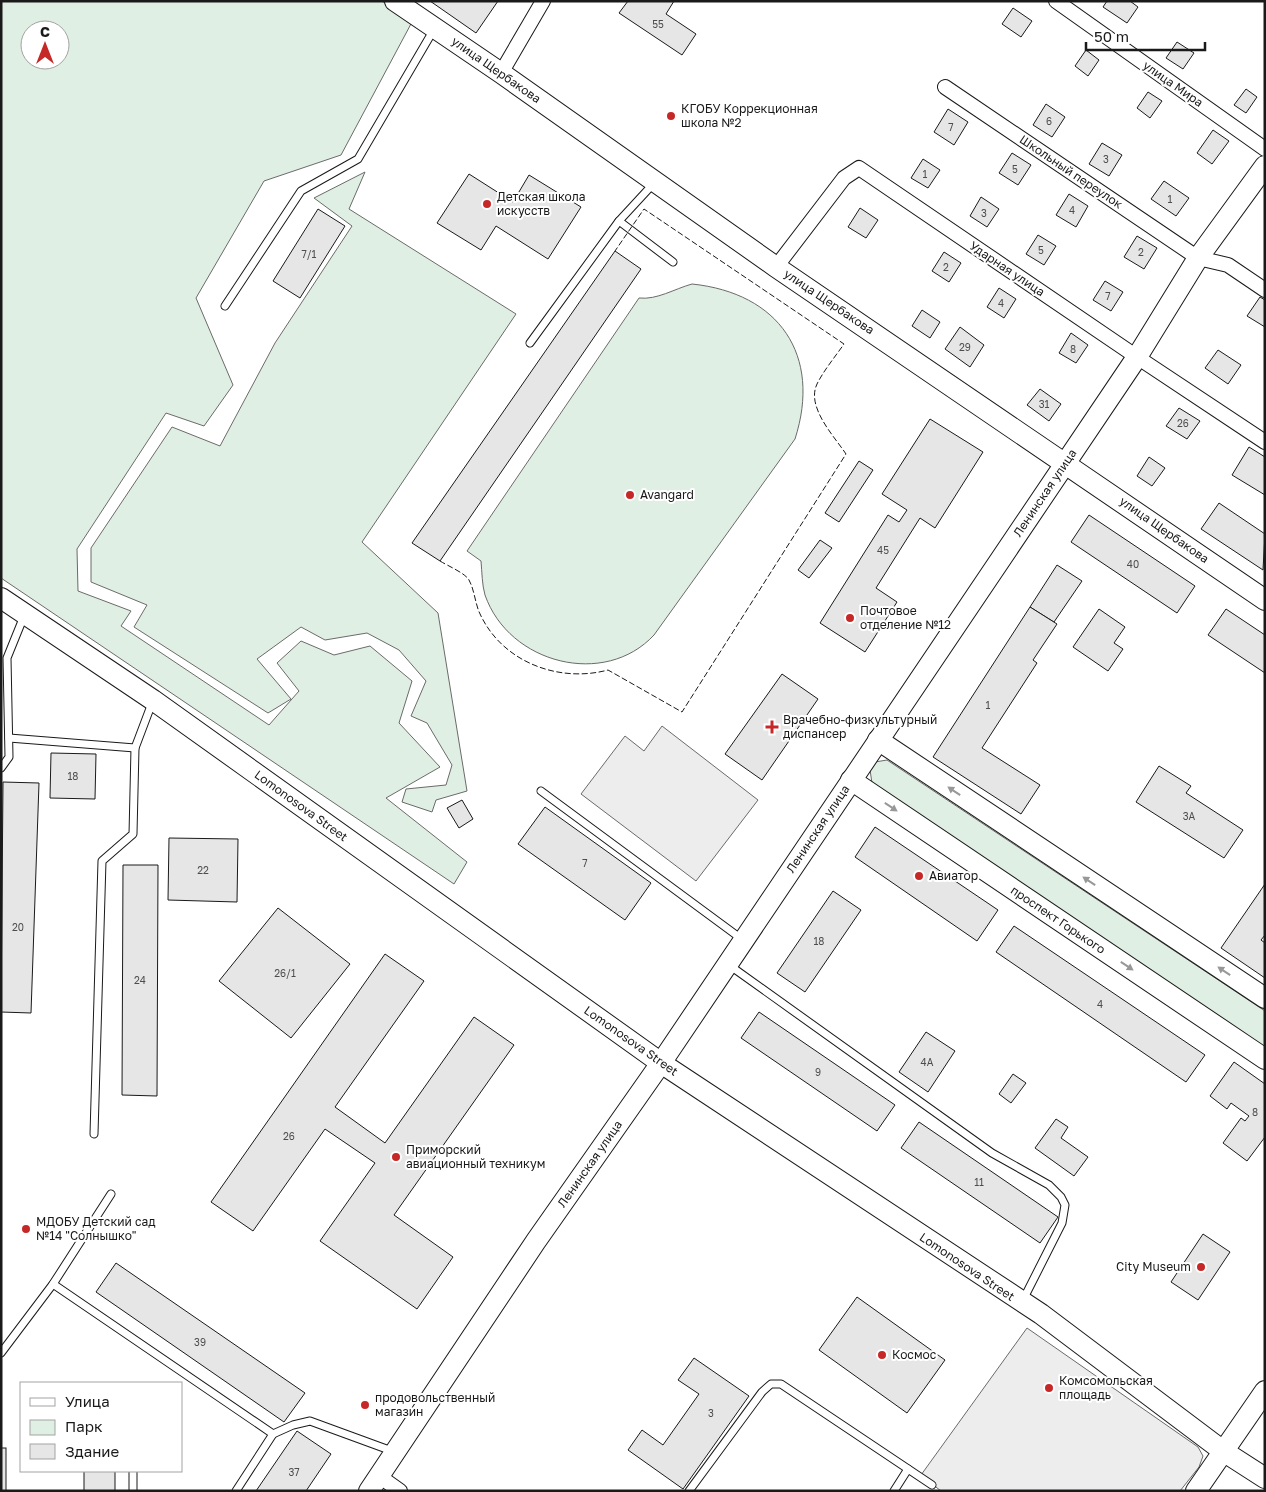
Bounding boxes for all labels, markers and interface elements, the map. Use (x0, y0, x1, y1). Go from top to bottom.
house number: 55 (652, 18, 664, 30)
north arrow (20, 20, 70, 70)
scale bar (1086, 20, 1205, 52)
text: С (40, 23, 50, 40)
text: 50 m (1094, 27, 1129, 45)
street label: улица Щербакова (449, 33, 544, 106)
street label: улица Мира (1140, 57, 1206, 110)
place label: КГОБУ Коррекционная школа №2 (681, 101, 818, 130)
marker: КГОБУ Коррекционная школа №2 (665, 110, 677, 122)
house number: 6 (1046, 115, 1052, 127)
house number: 7 (948, 121, 954, 133)
street label: Школьный переулок (1017, 132, 1126, 212)
house number: 3 (1103, 153, 1109, 165)
house number: 5 (1012, 163, 1018, 175)
house number: 1 (923, 168, 928, 180)
place label: Детская школа искусств (497, 189, 585, 218)
house number: 1 (1168, 193, 1173, 205)
marker: Детская школа искусств (481, 198, 493, 210)
house number: 4 (1069, 204, 1075, 216)
house number: 3 (981, 207, 987, 219)
street label: Ударная улица (967, 238, 1048, 299)
house number: 5 (1038, 244, 1044, 256)
house number: 2 (1138, 246, 1144, 258)
house number: 7/1 (302, 248, 317, 260)
house number: 2 (943, 261, 949, 273)
street label: улица Щербакова (781, 266, 877, 337)
house number: 7 (1105, 290, 1111, 302)
house number: 4 (998, 297, 1004, 309)
house number: 29 (959, 341, 971, 353)
house number: 8 (1070, 343, 1076, 355)
house number: 31 (1039, 398, 1049, 410)
house number: 26 (1177, 417, 1189, 429)
street label: Ленинская улица (1010, 446, 1079, 539)
place label: Avangard (640, 487, 694, 502)
marker: Avangard (624, 489, 636, 501)
street label: улица Щербакова (1117, 493, 1212, 566)
house number: 45 (877, 544, 889, 556)
house number: 40 (1127, 558, 1139, 570)
place label: Почтовое отделение №12 (860, 603, 951, 632)
marker: Почтовое отделение №12 (844, 612, 856, 624)
house number: 1 (986, 699, 991, 711)
place label: Врачебно-физкультурный диспансер (783, 712, 937, 741)
marker: Врачебно-физкультурный диспансер (765, 720, 779, 734)
street label: Lomonosova Street (252, 767, 351, 844)
house number: 18 (68, 770, 78, 782)
street label: Ленинская улица (783, 782, 852, 875)
one-way arrow (947, 786, 960, 796)
one-way arrow (884, 802, 898, 812)
house number: 3А (1183, 810, 1196, 822)
house number: 7 (582, 857, 588, 869)
house number: 22 (197, 864, 209, 876)
place label: Авиатор (929, 868, 978, 883)
marker: Авиатор (913, 870, 925, 882)
one-way arrow (1082, 876, 1096, 886)
street label: проспект Горького (1008, 882, 1108, 957)
house number: 20 (12, 921, 24, 933)
house number: 18 (814, 935, 824, 947)
one-way arrow (1120, 962, 1134, 971)
one-way arrow (1217, 966, 1231, 976)
house number: 26/1 (274, 967, 296, 979)
house number: 24 (134, 974, 146, 986)
house number: 4 (1097, 998, 1103, 1010)
street label: Lomonosova Street (581, 1003, 681, 1079)
house number: 4А (921, 1056, 934, 1068)
house number: 9 (815, 1066, 821, 1078)
house number: 8 (1252, 1106, 1258, 1118)
street label: Ленинская улица (554, 1117, 625, 1210)
house number: 26 (283, 1130, 295, 1142)
place label: Приморский авиационный техникум (406, 1142, 545, 1171)
marker: Приморский авиационный техникум (390, 1151, 402, 1163)
house number: 11 (974, 1176, 984, 1188)
place label: МДОБУ Детский сад №14 "Солнышко" (36, 1214, 156, 1243)
marker: МДОБУ Детский сад №14 "Солнышко" (20, 1223, 32, 1235)
street label: Lomonosova Street (917, 1229, 1018, 1304)
place label: City Museum (1116, 1259, 1191, 1274)
marker: City Museum (1195, 1261, 1207, 1273)
house number: 39 (194, 1336, 206, 1348)
place label: Космос (892, 1347, 937, 1362)
marker: Космос (876, 1349, 888, 1361)
place label: Комсомольская площадь (1059, 1373, 1153, 1402)
legend (20, 1382, 182, 1472)
marker: Комсомольская площадь (1043, 1382, 1055, 1394)
place label: продовольственный магазин (375, 1390, 495, 1419)
text: Улица (65, 1392, 110, 1410)
marker: продовольственный магазин (359, 1399, 371, 1411)
house number: 3 (708, 1407, 714, 1419)
text: Парк (65, 1417, 103, 1435)
text: Здание (65, 1442, 119, 1460)
house number: 37 (288, 1466, 300, 1478)

